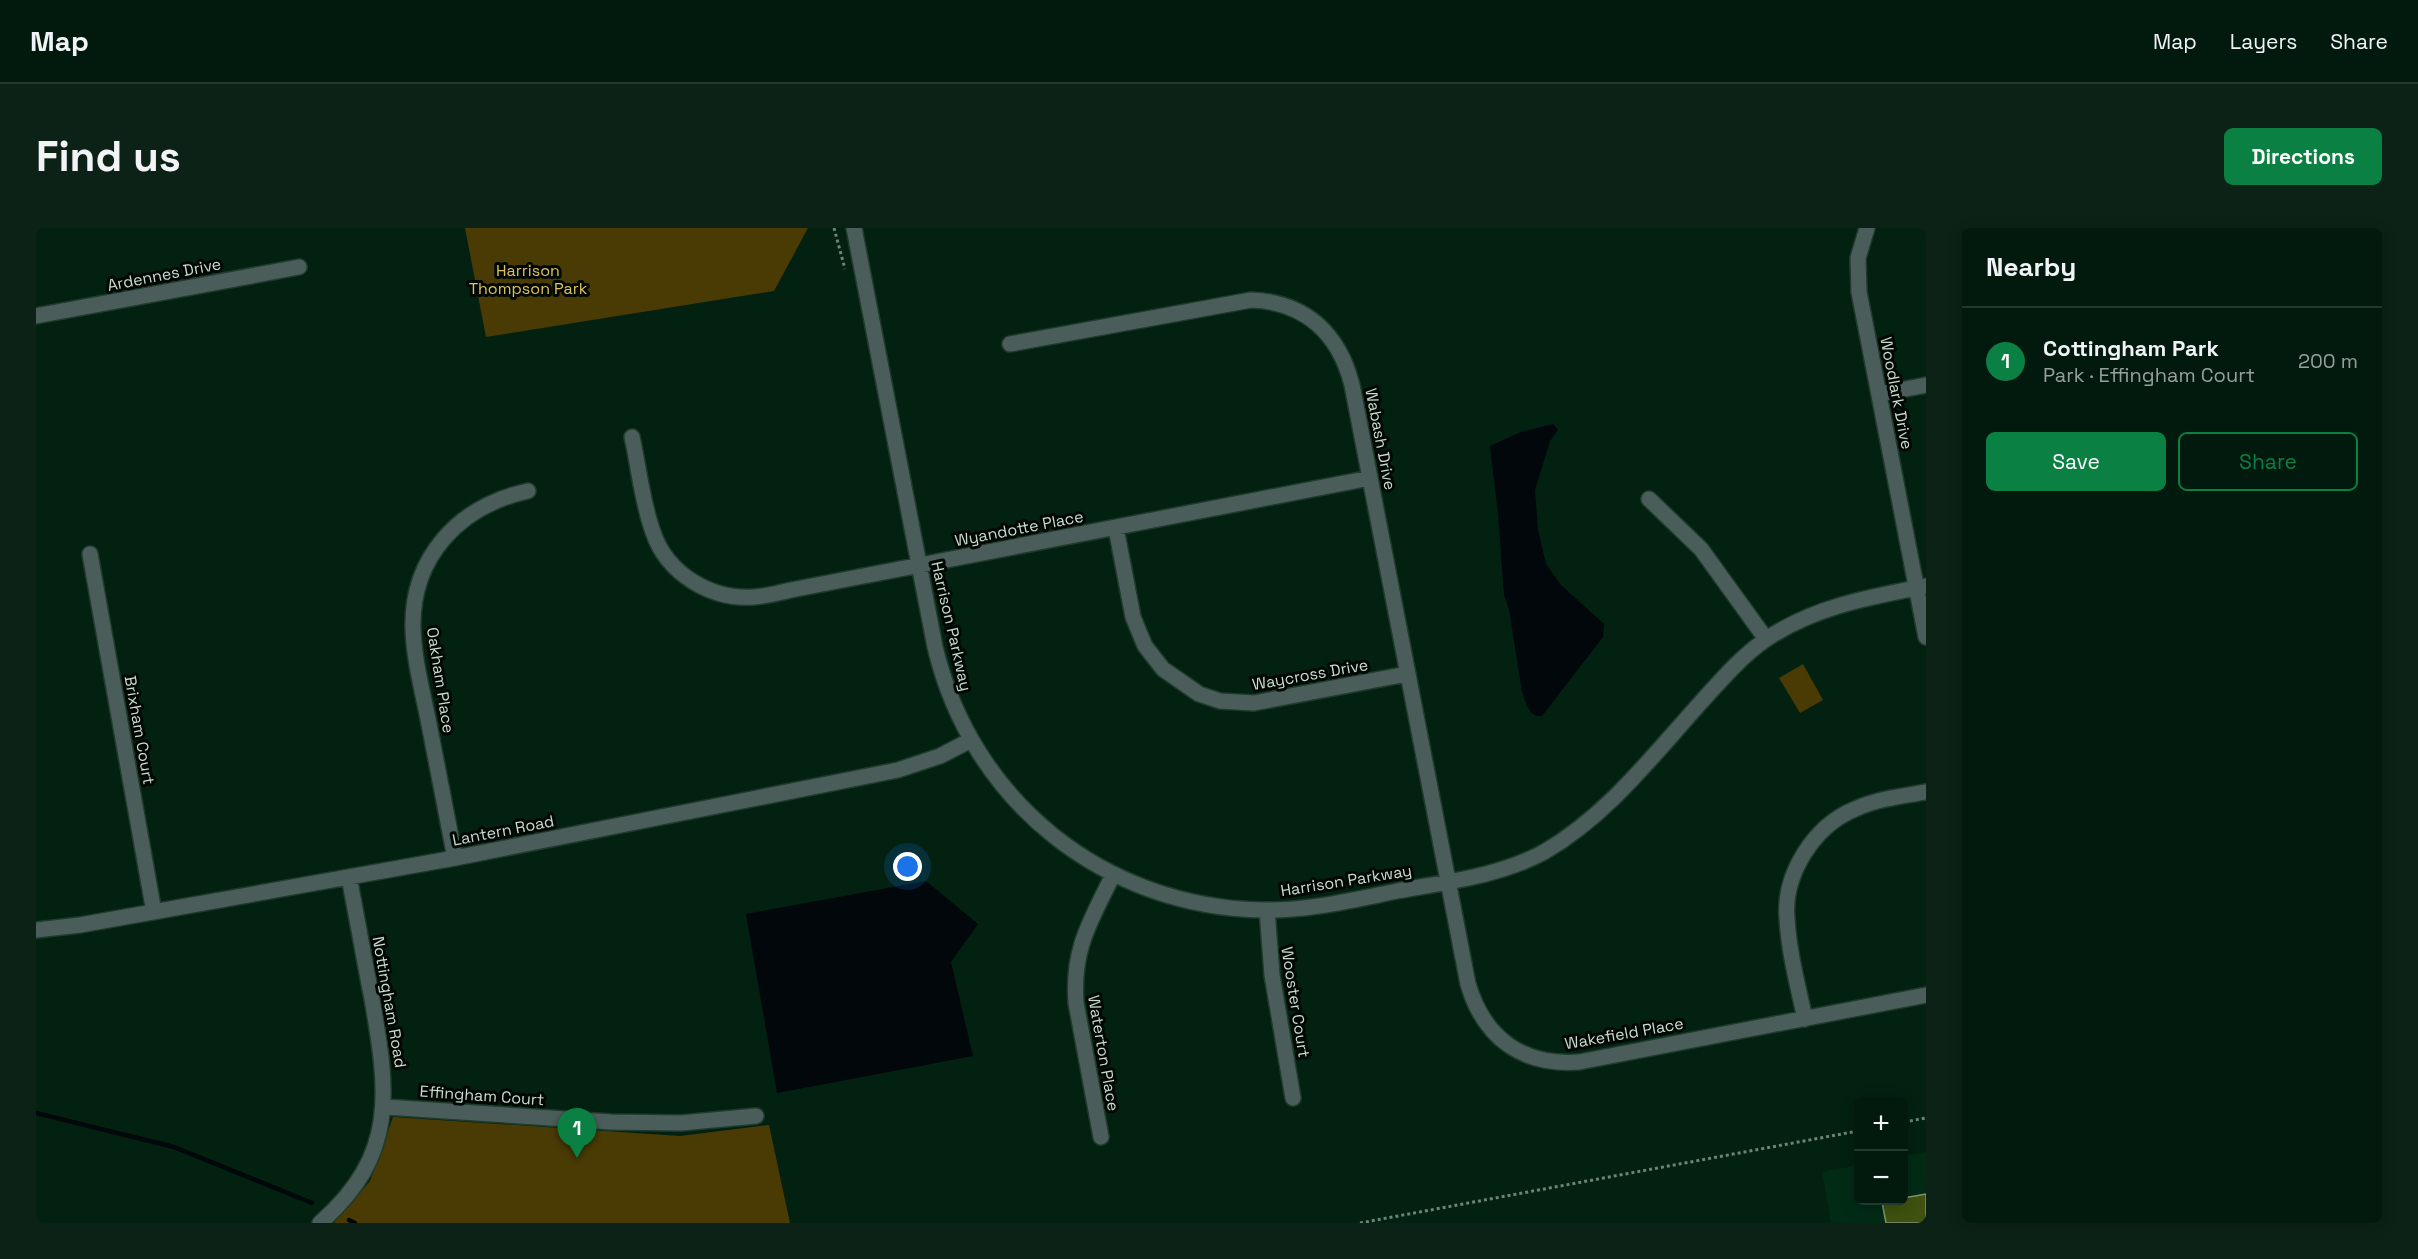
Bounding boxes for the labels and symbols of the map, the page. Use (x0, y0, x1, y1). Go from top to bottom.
street label: Ardennes Drive (105, 253, 223, 296)
park label: Harrison Thompson Park (469, 260, 588, 299)
street label: Woodlark Drive (1875, 335, 1918, 451)
street label: Wabash Drive (1360, 386, 1401, 492)
street label: Wyandotte Place (953, 506, 1085, 551)
street label: Harrison Parkway (926, 559, 977, 693)
street label: Oakham Place (422, 626, 459, 735)
street label: Waycross Drive (1251, 654, 1370, 695)
street label: Brixham Court (120, 674, 159, 786)
street label: Lantern Road (450, 810, 556, 851)
your location (893, 852, 922, 881)
street label: Harrison Parkway (1279, 860, 1413, 901)
street label: Nottingham Road (368, 935, 411, 1069)
street label: Wooster Court (1276, 945, 1315, 1059)
street label: Waterton Place (1083, 993, 1124, 1113)
street label: Wakefield Place (1563, 1013, 1685, 1054)
street label: Effingham Court (419, 1081, 545, 1110)
pin: 1 (558, 1108, 596, 1158)

